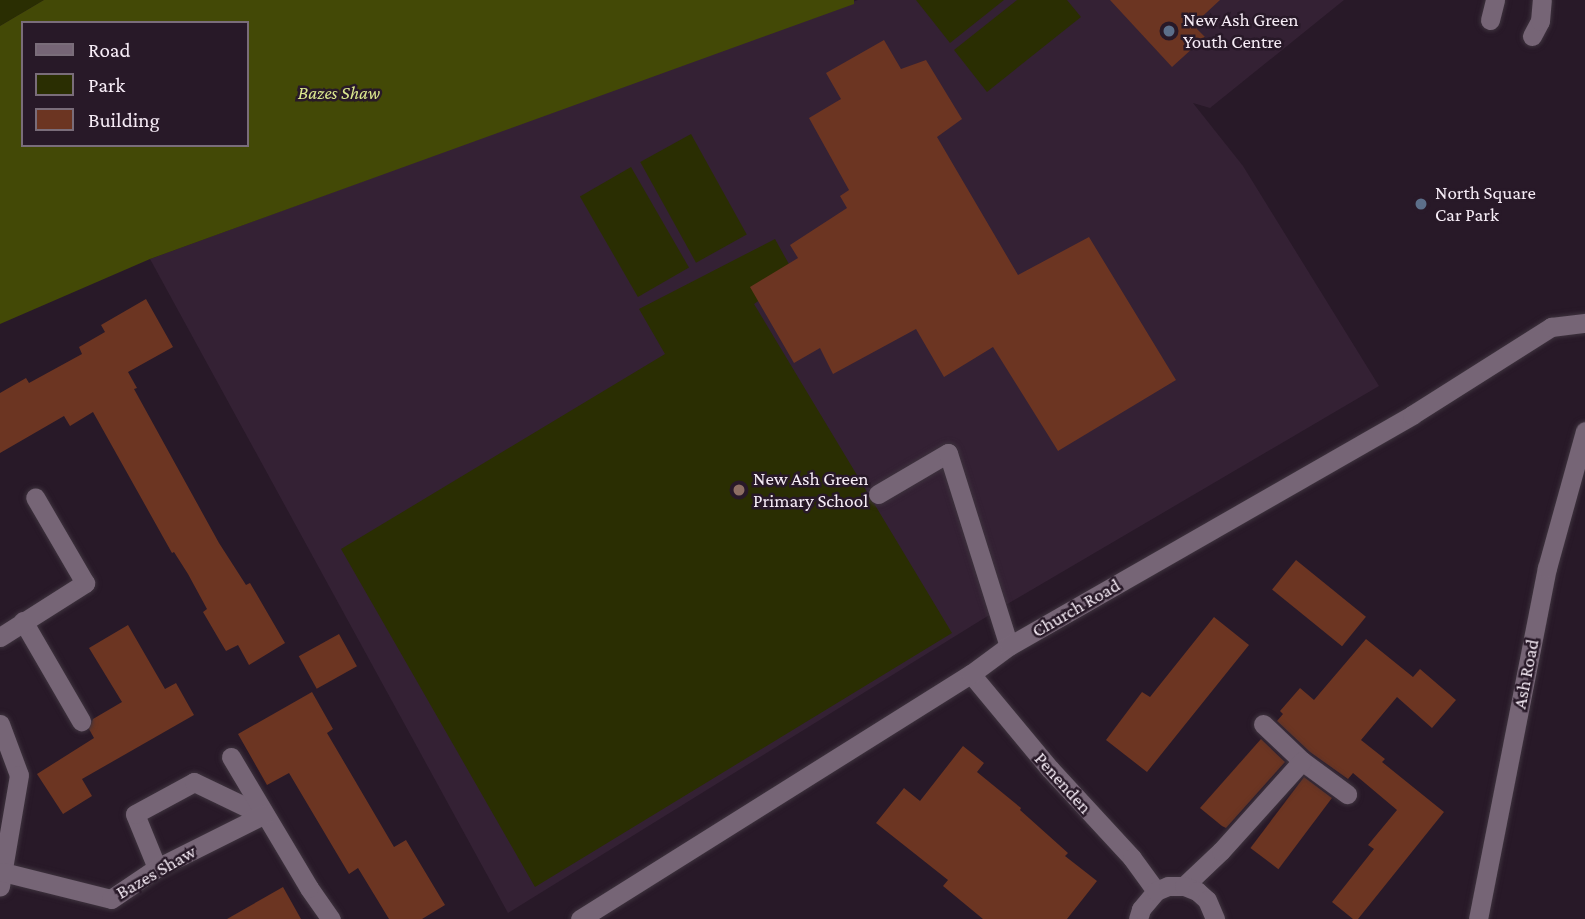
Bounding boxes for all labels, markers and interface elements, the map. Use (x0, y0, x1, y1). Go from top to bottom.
place label: New Ash Green Youth Centre (1183, 9, 1299, 53)
legend (21, 21, 248, 147)
marker: New Ash Green Youth Centre (1161, 23, 1177, 39)
text: Road (88, 38, 131, 62)
text: Park (88, 73, 125, 97)
park label: Bazes Shaw (298, 82, 380, 104)
text: Building (88, 108, 160, 132)
place label: North Square Car Park (1435, 182, 1536, 226)
marker: North Square Car Park (1413, 196, 1429, 212)
place label: New Ash Green Primary School (753, 468, 869, 512)
marker: New Ash Green Primary School (731, 482, 747, 498)
street label: Church Road (1028, 574, 1124, 642)
street label: Ash Road (1508, 637, 1544, 711)
street label: Penenden (1029, 748, 1097, 818)
street label: Bazes Shaw (112, 840, 200, 904)

